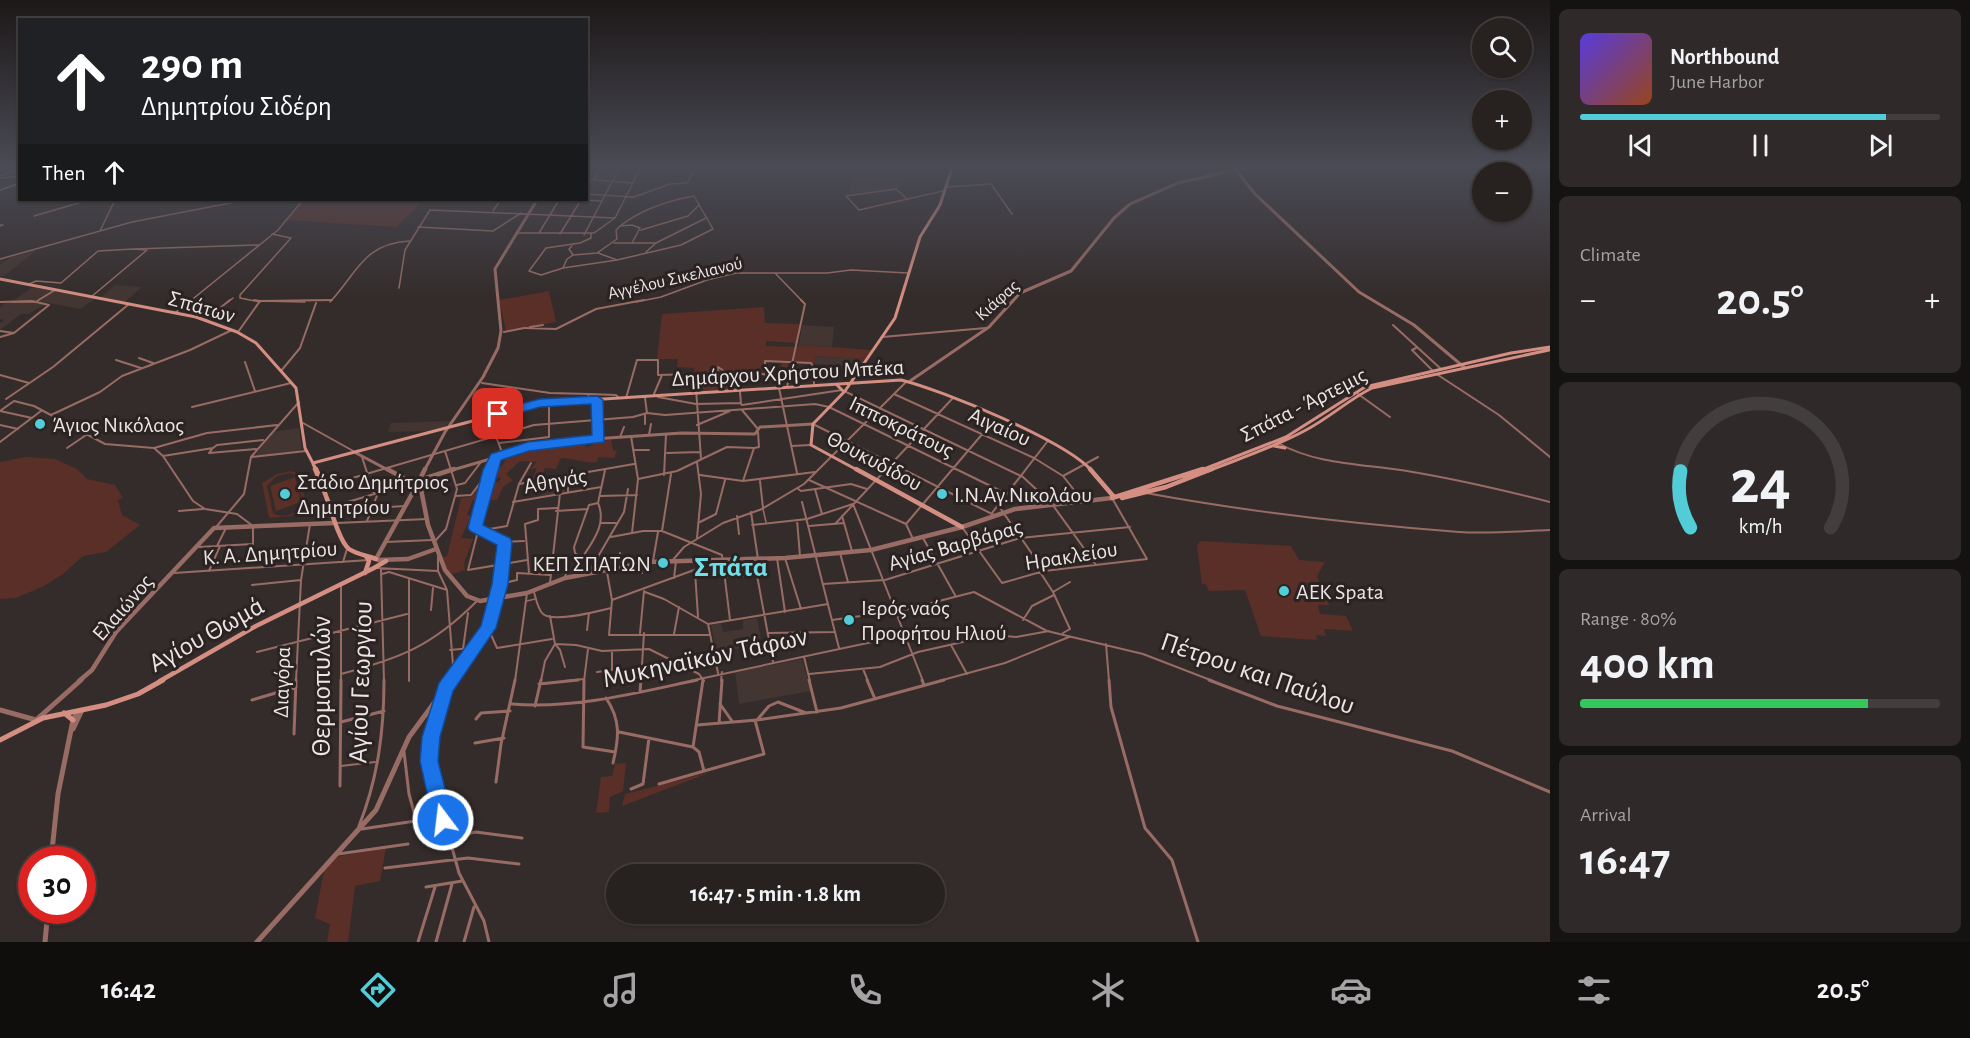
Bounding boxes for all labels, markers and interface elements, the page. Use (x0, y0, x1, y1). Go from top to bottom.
map controls (1472, 18, 1532, 222)
button: search (1472, 18, 1532, 78)
icon: ahead (42, 42, 120, 120)
text: 290 m (141, 44, 243, 86)
text: Northbound (1670, 46, 1779, 68)
text: June Harbor (1670, 72, 1764, 92)
button: + (1472, 90, 1532, 150)
text: Δημητρίου Σιδέρη (141, 93, 332, 120)
icon: previous (1624, 129, 1657, 162)
icon: pause (1744, 129, 1777, 162)
icon: next (1864, 129, 1897, 162)
icon: ahead (98, 156, 131, 189)
text: Then (42, 162, 86, 184)
button: − (1472, 162, 1532, 222)
text: Climate (1580, 245, 1641, 265)
street label: Αγγέλου Σικελιανού (606, 255, 744, 303)
street label: Κιάφας (972, 277, 1023, 325)
text: 20.5° (1716, 278, 1804, 323)
text: − (1580, 284, 1596, 317)
text: + (1924, 284, 1940, 317)
street label: Σπάτων (166, 287, 237, 327)
street label: Δημάρχου Χρήστου Μπέκα (671, 356, 905, 390)
street label: Σπάτα - Άρτεμις (1237, 364, 1370, 446)
pin (472, 388, 523, 439)
street label: Ιπποκράτους (846, 392, 957, 462)
icon: arrive (481, 397, 514, 430)
street label: Αιγαίου (965, 404, 1034, 450)
place label: Άγιος Νικόλαος (52, 414, 184, 436)
marker: Άγιος Νικόλαος (33, 417, 47, 431)
street label: Θουκυδίδου (823, 427, 926, 495)
text: 24 (1730, 452, 1790, 514)
street label: Αθηνάς (522, 465, 588, 497)
place label: Στάδιο Δημήτριος Δημητρίου (297, 471, 449, 518)
place label: Ι.Ν.Αγ.Νικολάου (954, 484, 1092, 506)
marker: Στάδιο Δημήτριος Δημητρίου (278, 487, 292, 501)
marker: Ι.Ν.Αγ.Νικολάου (935, 487, 949, 501)
street label: Αγίας Βαρβάρας (886, 515, 1025, 575)
text: km/h (1738, 516, 1782, 537)
street label: Κ. Α. Δημητρίου (202, 537, 338, 569)
street label: Ηρακλείου (1023, 538, 1119, 574)
place label: ΚΕΠ ΣΠΑΤΩΝ (533, 553, 651, 575)
district label: Σπάτα (694, 554, 768, 582)
marker: ΚΕΠ ΣΠΑΤΩΝ (656, 556, 670, 570)
street label: Ελαιώνος (88, 570, 157, 645)
place label: AEK Spata (1296, 581, 1384, 603)
marker: AEK Spata (1277, 584, 1291, 598)
street label: Αγίου Θωμά (144, 592, 268, 677)
place label: Ιερός ναός Προφήτου Ηλιού (861, 597, 1007, 644)
street label: Αγίου Γεωργίου (344, 600, 377, 764)
text: Range · 80% (1580, 609, 1677, 629)
marker: Ιερός ναός Προφήτου Ηλιού (842, 613, 856, 627)
street label: Θερμοπυλών (308, 616, 335, 756)
street label: Μυκηναϊκών Τάφων (600, 623, 810, 692)
street label: Πέτρου και Παύλου (1157, 628, 1358, 719)
text: 400 km (1580, 642, 1715, 687)
street label: Διαγόρα (270, 646, 294, 718)
position arrow (411, 788, 475, 852)
text: Arrival (1580, 805, 1631, 825)
text: 16:47 (1580, 838, 1670, 883)
speed limit sign: 30 (18, 846, 96, 924)
text: 16:47 · 5 min · 1.8 km (690, 883, 861, 905)
icon: directions (357, 969, 399, 1011)
icon: music (600, 969, 642, 1011)
icon: phone (844, 969, 886, 1011)
icon: climate (1087, 969, 1129, 1011)
icon: car (1330, 969, 1372, 1011)
icon: filters (1573, 969, 1615, 1011)
text: 16:42 (101, 976, 156, 1003)
text: 20.5° (1817, 976, 1869, 1003)

